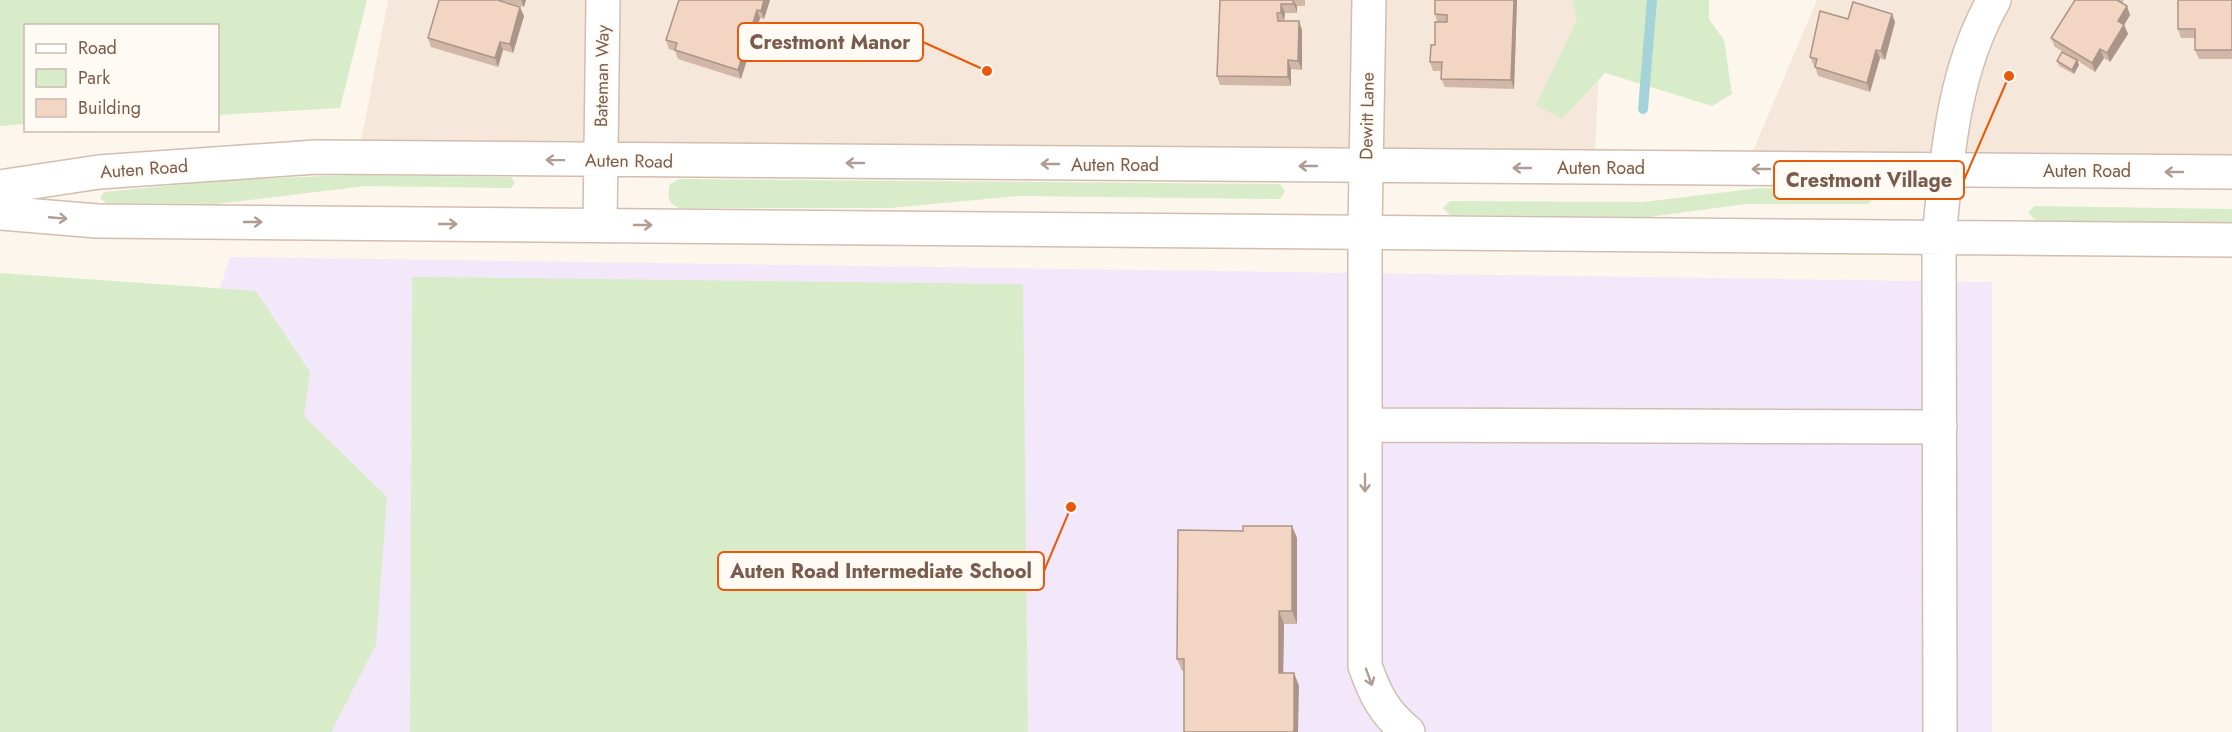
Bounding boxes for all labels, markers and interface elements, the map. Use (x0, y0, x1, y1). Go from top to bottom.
callout: Crestmont Manor (738, 23, 923, 61)
legend (24, 24, 219, 132)
street label: Bateman Way (588, 25, 616, 127)
text: Crestmont Manor (749, 28, 911, 57)
text: Road (78, 35, 117, 61)
text: Park (78, 65, 110, 91)
street label: Dewitt Lane (1353, 72, 1381, 160)
text: Building (78, 95, 141, 121)
street label: Auten Road (585, 147, 673, 175)
street label: Auten Road (1071, 152, 1159, 178)
street label: Auten Road (99, 153, 189, 185)
one-way arrow (545, 154, 565, 166)
street label: Auten Road (1557, 155, 1645, 181)
one-way arrow (845, 157, 865, 168)
one-way arrow (1040, 158, 1060, 170)
street label: Auten Road (2043, 158, 2131, 184)
one-way arrow (1298, 160, 1318, 172)
callout: Crestmont Village (1774, 161, 1964, 199)
one-way arrow (1513, 162, 1533, 174)
one-way arrow (1751, 163, 1771, 175)
text: Crestmont Village (1786, 166, 1952, 195)
one-way arrow (2164, 166, 2184, 178)
one-way arrow (48, 213, 68, 224)
one-way arrow (243, 216, 263, 228)
one-way arrow (438, 218, 458, 230)
one-way arrow (633, 219, 653, 231)
one-way arrow (1359, 473, 1371, 493)
callout: Auten Road Intermediate School (718, 552, 1044, 590)
text: Auten Road Intermediate School (729, 557, 1032, 586)
one-way arrow (1364, 668, 1375, 686)

